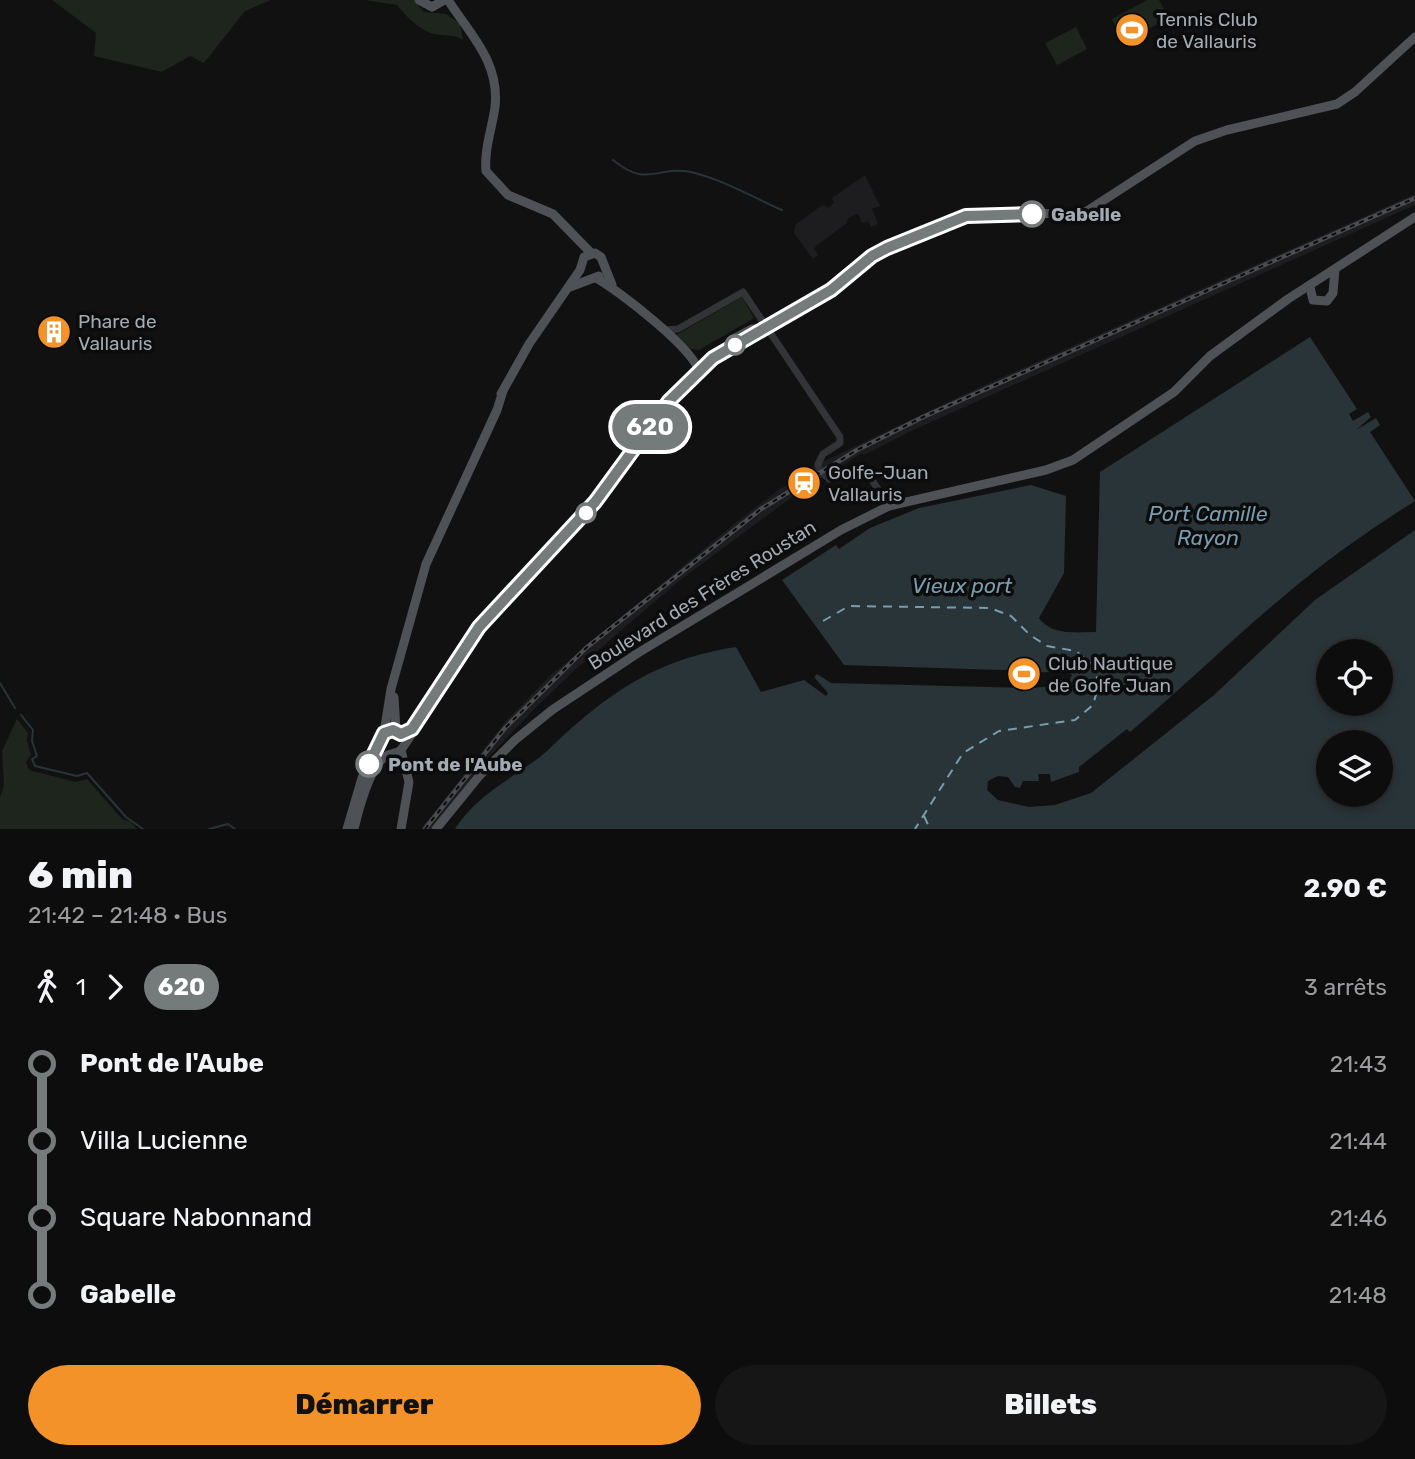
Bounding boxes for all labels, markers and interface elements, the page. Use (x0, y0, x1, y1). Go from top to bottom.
place label: Tennis Club de Vallauris (1156, 8, 1258, 53)
sports icon: Tennis Club de Vallauris (1113, 11, 1151, 49)
marker: Gabelle (1019, 201, 1045, 227)
place label: Gabelle (1051, 203, 1121, 226)
place label: Phare de Vallauris (78, 310, 157, 355)
building icon: Phare de Vallauris (35, 313, 73, 351)
unlabelled marker (725, 335, 745, 355)
line badge: 620 (610, 404, 690, 450)
text: 620 (626, 413, 674, 441)
place label: Golfe-Juan Vallauris (828, 461, 929, 506)
station icon: Golfe-Juan Vallauris (785, 464, 823, 502)
water label: Port Camille Rayon (1149, 501, 1268, 550)
unlabelled marker (576, 503, 596, 523)
street label: Boulevard des Frères Roustan (584, 515, 820, 675)
water label: Vieux port (912, 573, 1013, 598)
map controls (1316, 639, 1393, 807)
button: locate (1316, 639, 1393, 716)
place label: Club Nautique de Golfe Juan (1048, 652, 1173, 697)
sports icon: Club Nautique de Golfe Juan (1005, 655, 1043, 693)
button: layers (1316, 730, 1393, 807)
marker: Pont de l'Aube (356, 751, 382, 777)
place label: Pont de l'Aube (388, 753, 522, 776)
text: 6 min (28, 852, 133, 898)
text: 2.90 € (1303, 873, 1387, 904)
text: 21:42 – 21:48 · Bus (28, 901, 227, 929)
icon: walk (28, 968, 66, 1006)
icon: forward (96, 968, 134, 1006)
text: 1 (76, 973, 86, 1001)
text: 620 (158, 973, 205, 1001)
text: 3 arrêts (1304, 973, 1387, 1001)
text: Pont de l'Aube (80, 1048, 264, 1079)
text: 21:43 (1330, 1050, 1387, 1078)
text: Villa Lucienne (80, 1125, 248, 1156)
text: 21:44 (1329, 1127, 1387, 1155)
text: Square Nabonnand (80, 1202, 312, 1233)
text: 21:46 (1330, 1204, 1387, 1232)
text: Gabelle (80, 1279, 176, 1310)
text: 21:48 (1329, 1281, 1387, 1309)
button: Démarrer (28, 1365, 701, 1445)
button: Billets (715, 1365, 1387, 1445)

